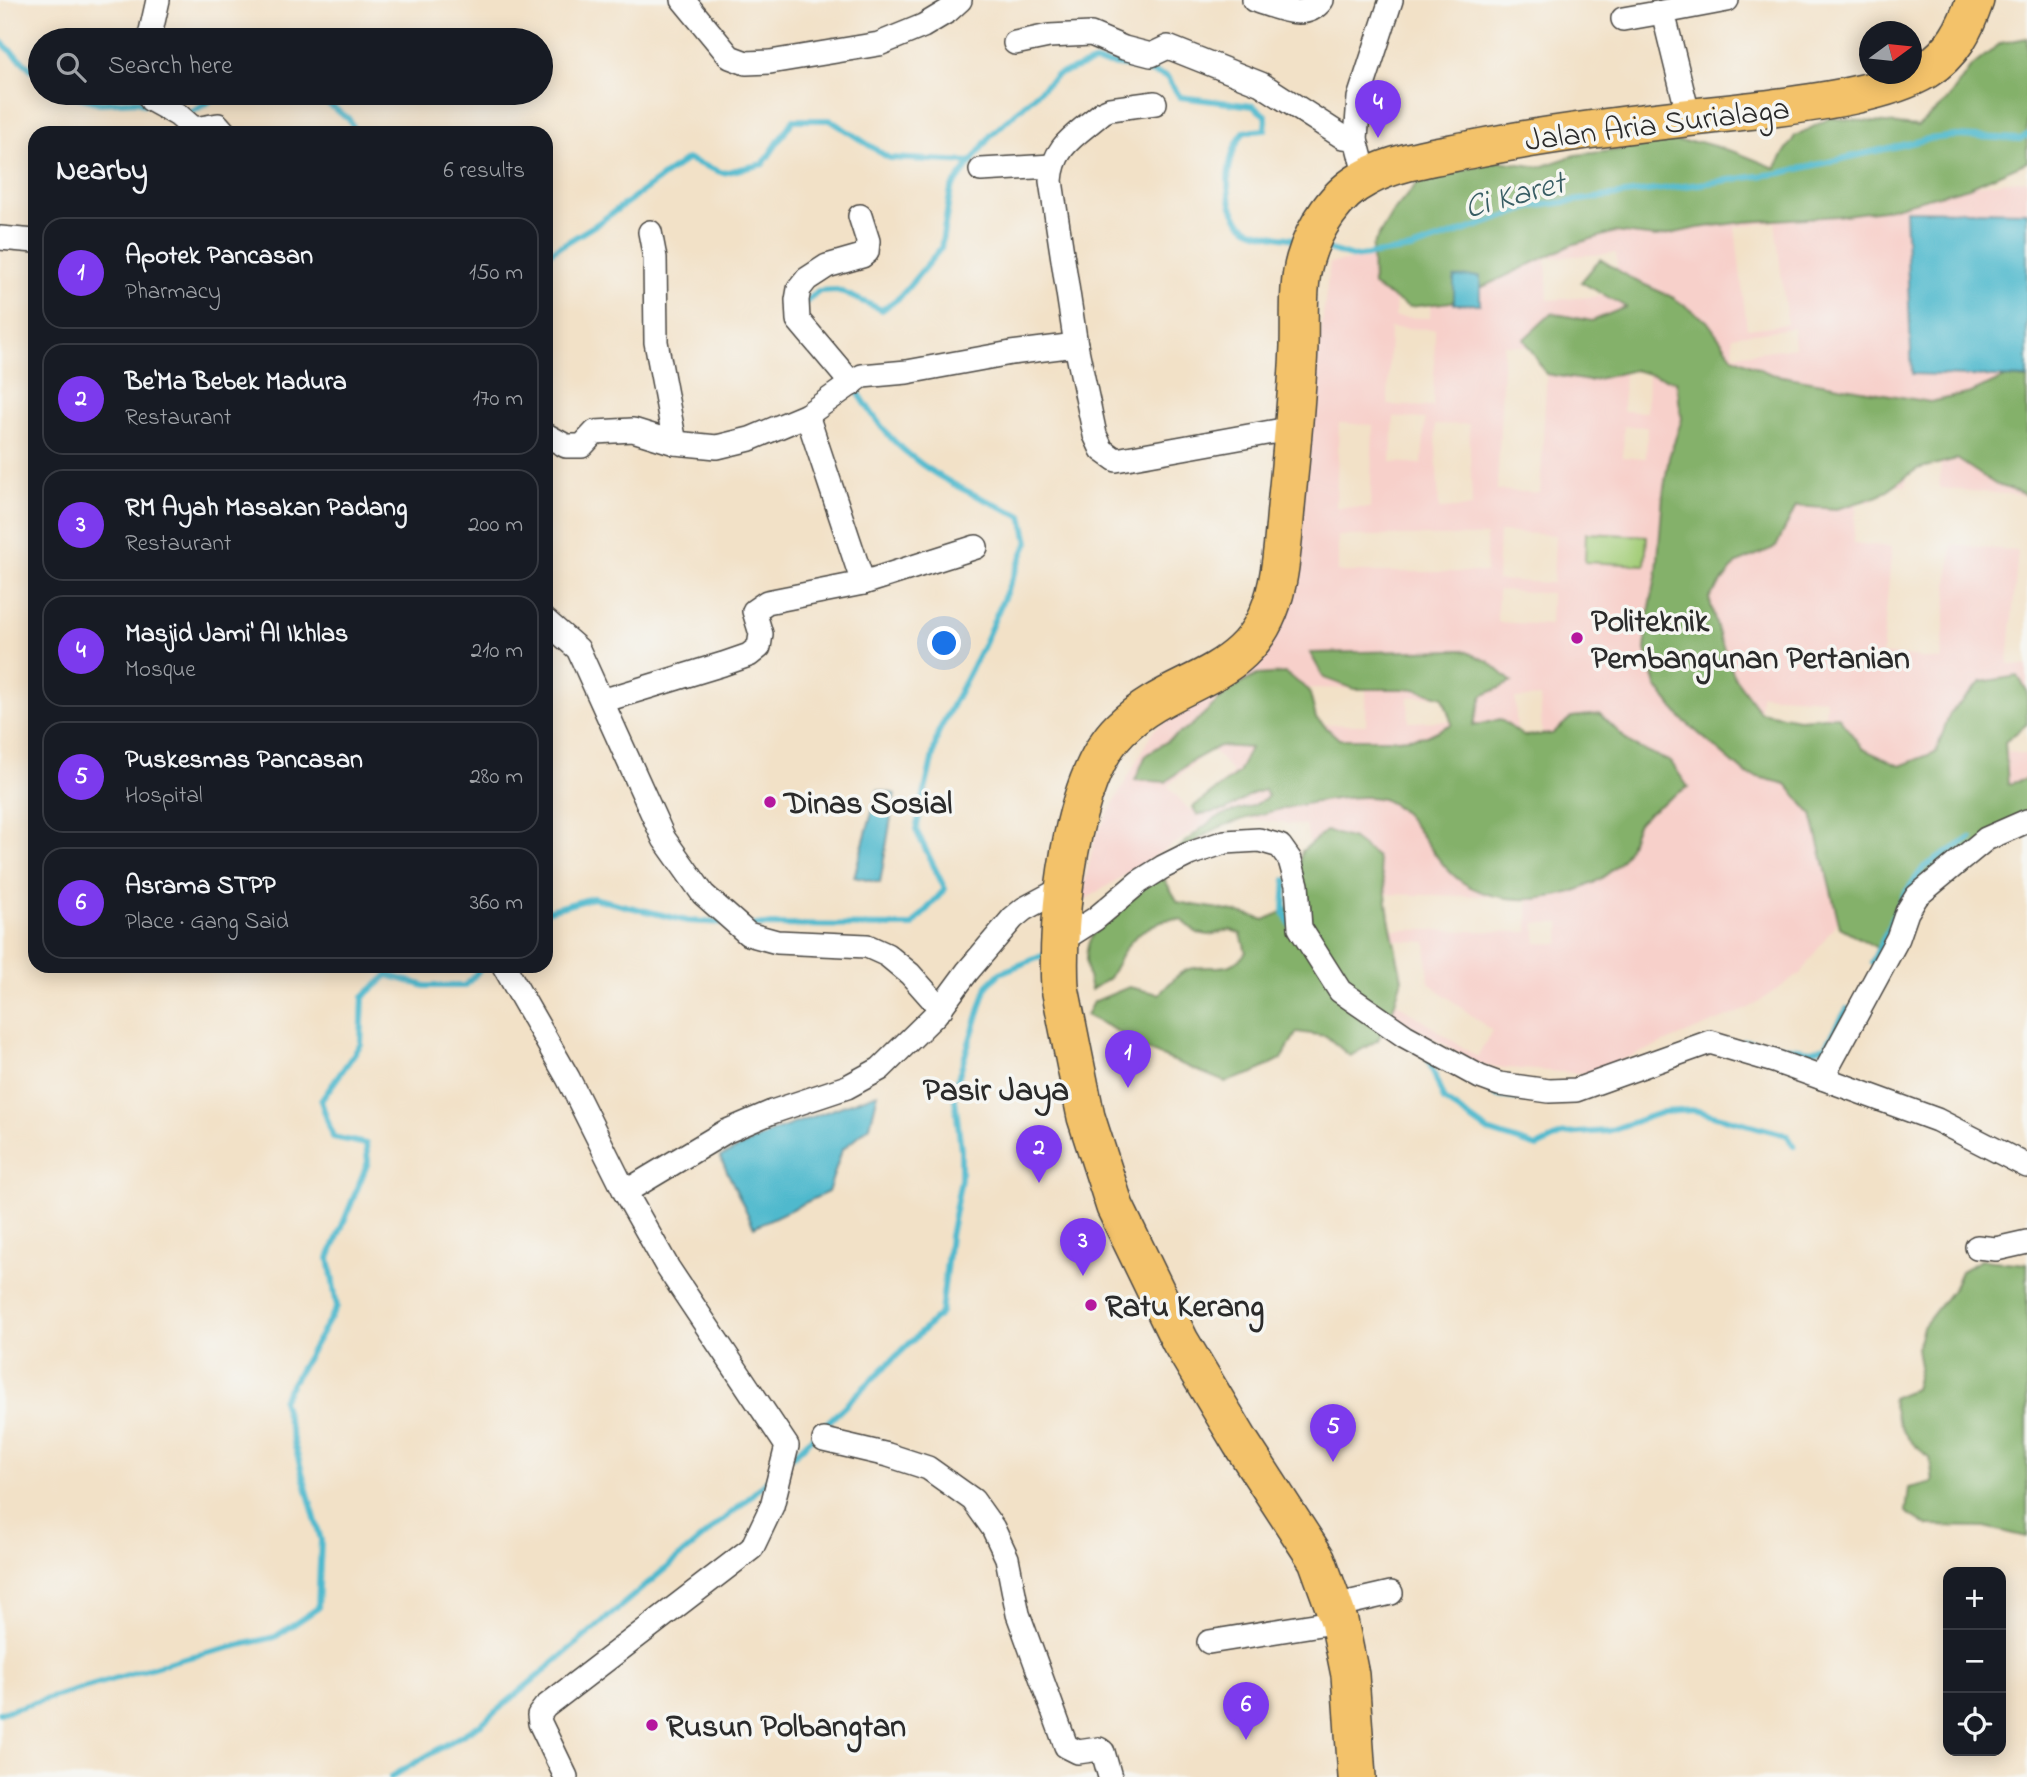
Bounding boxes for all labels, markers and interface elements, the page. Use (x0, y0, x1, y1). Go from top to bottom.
north arrow (1859, 21, 1922, 84)
search box (28, 28, 553, 105)
icon: search (52, 48, 90, 86)
text: Search here (108, 48, 233, 86)
pin: 4 (1355, 80, 1401, 138)
street label: Jalan Aria Surialaga (1523, 87, 1792, 166)
text: Nearby (56, 150, 148, 194)
text: 6 results (444, 155, 525, 188)
water label: Ci Karet (1459, 160, 1573, 233)
text: Apotek Pancasan (125, 238, 313, 276)
text: 1 (77, 257, 85, 290)
text: 150 m (469, 257, 523, 290)
text: Pharmacy (125, 276, 221, 309)
text: Be'Ma Bebek Madura (125, 364, 347, 402)
text: 2 (75, 383, 87, 416)
text: 170 m (473, 383, 523, 416)
text: Restaurant (125, 402, 232, 435)
text: RM Ayah Masakan Padang (125, 490, 408, 528)
text: 3 (76, 509, 86, 542)
text: 200 m (468, 509, 523, 542)
text: Restaurant (125, 528, 232, 561)
place label: Politeknik Pembangunan Pertanian (1591, 600, 1910, 685)
text: Masjid Jami' Al Ikhlas (125, 616, 348, 654)
your location (927, 626, 961, 660)
marker: Politeknik Pembangunan Pertanian (1569, 630, 1585, 646)
text: 4 (76, 635, 86, 668)
text: 210 m (471, 635, 523, 668)
text: Mosque (125, 654, 196, 687)
text: Puskesmas Pancasan (125, 742, 363, 780)
text: 5 (74, 761, 88, 794)
text: 280 m (469, 761, 523, 794)
text: Hospital (125, 780, 203, 813)
place label: Dinas Sosial (782, 782, 952, 829)
marker: Dinas Sosial (762, 794, 778, 810)
text: Asrama STPP (125, 868, 276, 906)
text: 6 (76, 887, 86, 920)
text: 360 m (470, 887, 523, 920)
text: Place · Gang Said (125, 906, 289, 939)
pin: 1 (1105, 1030, 1151, 1088)
district label: Pasir Jaya (923, 1068, 1069, 1117)
pin: 2 (1016, 1125, 1062, 1183)
pin: 3 (1060, 1218, 1106, 1276)
place label: Ratu Kerang (1105, 1285, 1264, 1333)
marker: Ratu Kerang (1083, 1297, 1099, 1313)
pin: 5 (1310, 1404, 1356, 1462)
map controls (1943, 1567, 2006, 1756)
button: + (1943, 1567, 2006, 1630)
button: − (1943, 1630, 2006, 1693)
pin: 6 (1223, 1682, 1269, 1740)
button: locate (1943, 1693, 2006, 1756)
place label: Rusun Polbangtan (666, 1705, 906, 1753)
marker: Rusun Polbangtan (644, 1717, 660, 1733)

